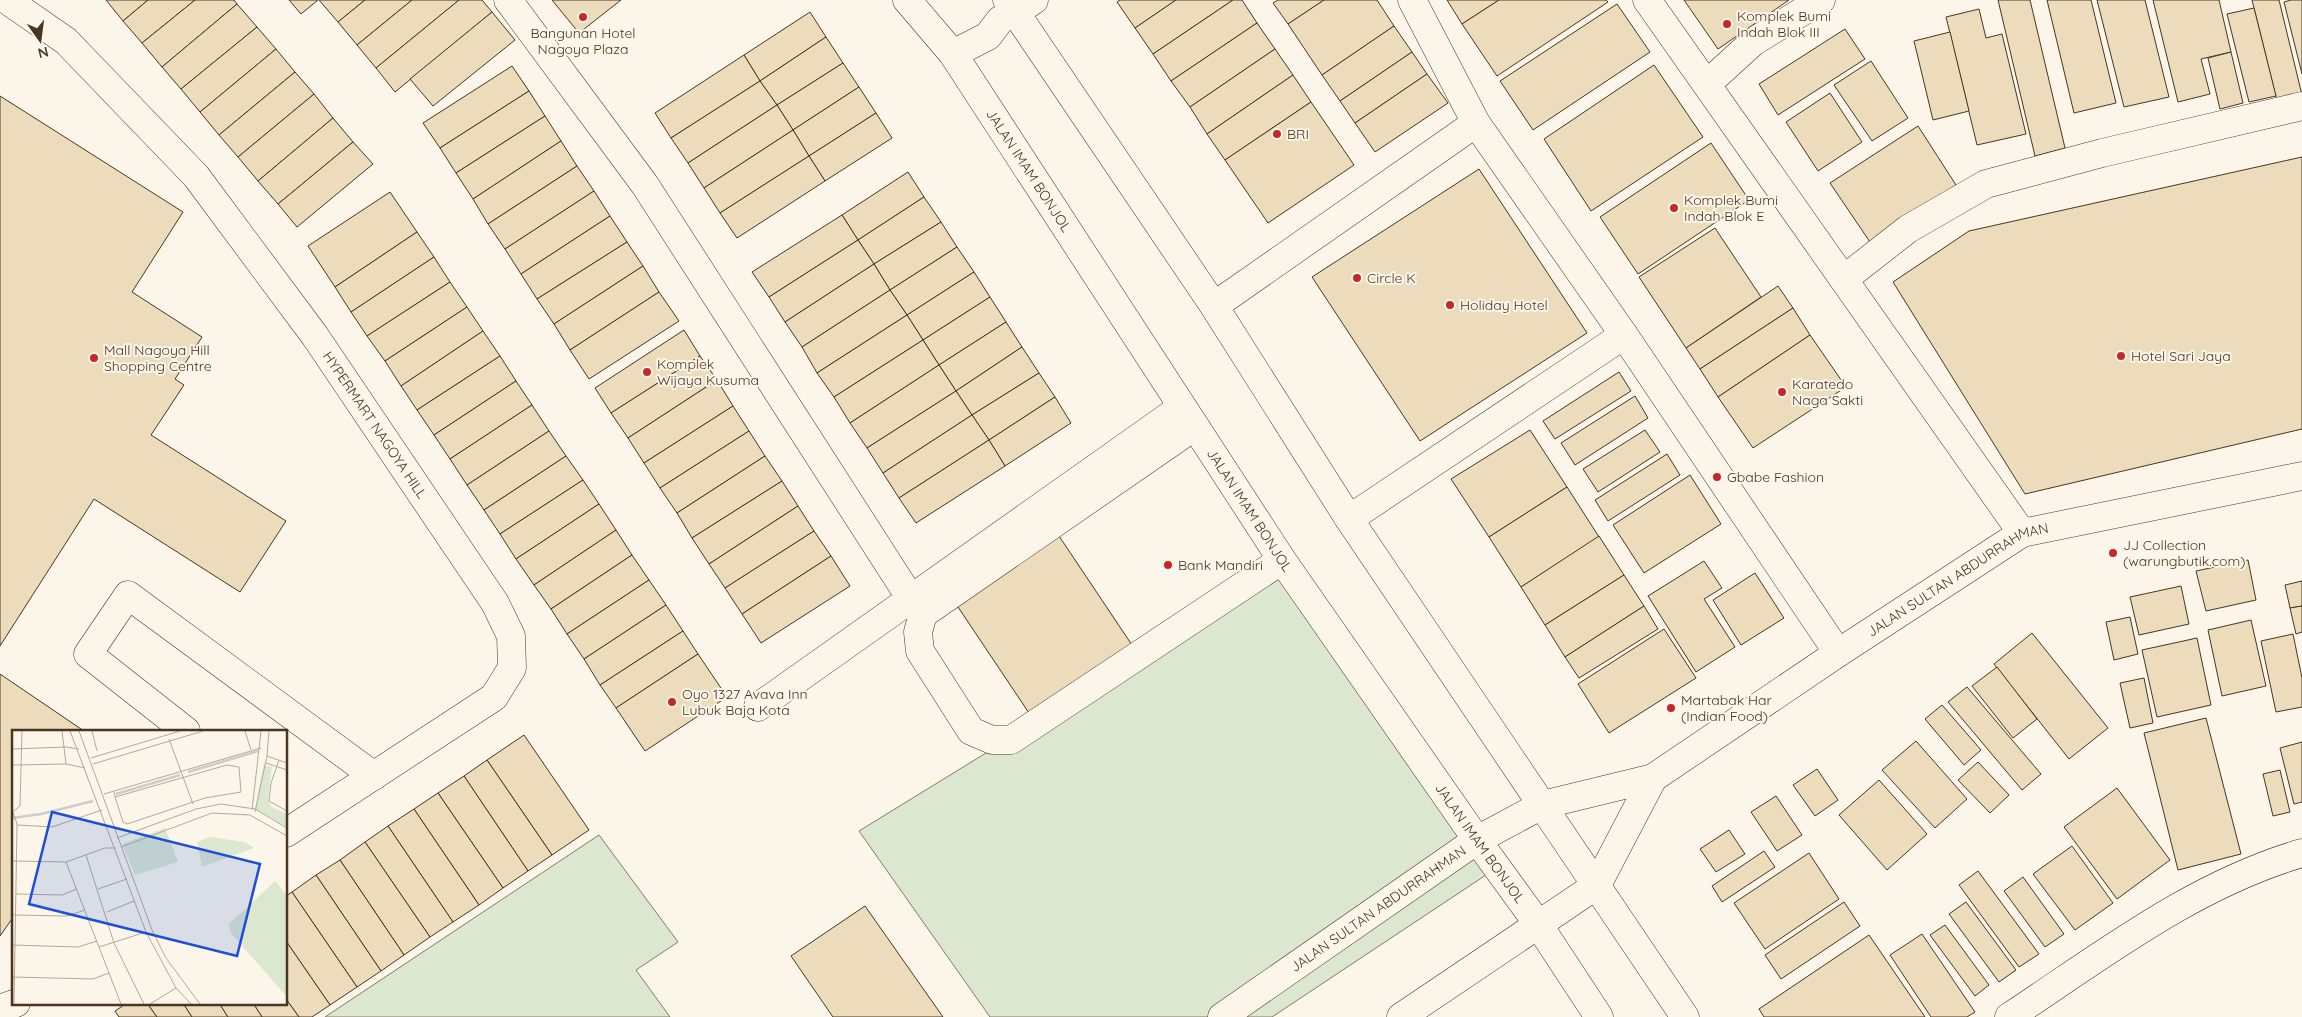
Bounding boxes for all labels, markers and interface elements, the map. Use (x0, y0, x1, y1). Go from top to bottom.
place label: Komplek Bumi Indah Blok III (1737, 7, 1831, 41)
marker: Bangunan Hotel Nagoya Plaza (577, 11, 589, 23)
north arrow (15, 15, 65, 65)
marker: Komplek Bumi Indah Blok III (1721, 18, 1733, 30)
place label: Bangunan Hotel Nagoya Plaza (530, 24, 636, 58)
text: N (36, 43, 50, 63)
street label: JALAN IMAM BONJOL (982, 106, 1076, 236)
place label: BRI (1287, 125, 1309, 143)
marker: BRI (1271, 128, 1283, 140)
place label: Komplek Bumi Indah Blok E (1684, 191, 1778, 225)
marker: Komplek Bumi Indah Blok E (1668, 202, 1680, 214)
place label: Circle K (1367, 269, 1416, 287)
marker: Circle K (1351, 272, 1363, 284)
place label: Holiday Hotel (1460, 296, 1548, 314)
marker: Holiday Hotel (1444, 299, 1456, 311)
place label: Mall Nagoya Hill Shopping Centre (104, 341, 212, 375)
place label: Hotel Sari Jaya (2131, 347, 2231, 365)
street label: HYPERMART NAGOYA HILL (319, 348, 431, 502)
marker: Hotel Sari Jaya (2115, 350, 2127, 362)
marker: Mall Nagoya Hill Shopping Centre (88, 352, 100, 364)
place label: Komplek Wijaya Kusuma (657, 355, 759, 389)
marker: Komplek Wijaya Kusuma (641, 366, 653, 378)
place label: Karatedo Naga Sakti (1792, 375, 1863, 409)
marker: Karatedo Naga Sakti (1776, 386, 1788, 398)
street label: JALAN IMAM BONJOL (1203, 445, 1297, 576)
place label: Gbabe Fashion (1727, 468, 1824, 486)
marker: Gbabe Fashion (1711, 471, 1723, 483)
street label: JALAN SULTAN ABDURRAHMAN (1864, 519, 2050, 641)
place label: JJ Collection (warungbutik.com) (2123, 536, 2245, 570)
marker: JJ Collection (warungbutik.com) (2107, 547, 2119, 559)
place label: Bank Mandiri (1178, 556, 1263, 574)
marker: Bank Mandiri (1162, 559, 1174, 571)
place label: Oyo 1327 Avava Inn Lubuk Baja Kota (682, 685, 808, 719)
place label: Martabak Har (Indian Food) (1681, 691, 1773, 725)
marker: Oyo 1327 Avava Inn Lubuk Baja Kota (666, 696, 678, 708)
marker: Martabak Har (Indian Food) (1665, 702, 1677, 714)
inset map (12, 730, 288, 1004)
street label: JALAN IMAM BONJOL (1431, 780, 1529, 907)
street label: JALAN SULTAN ABDURRAHMAN (1287, 841, 1469, 976)

